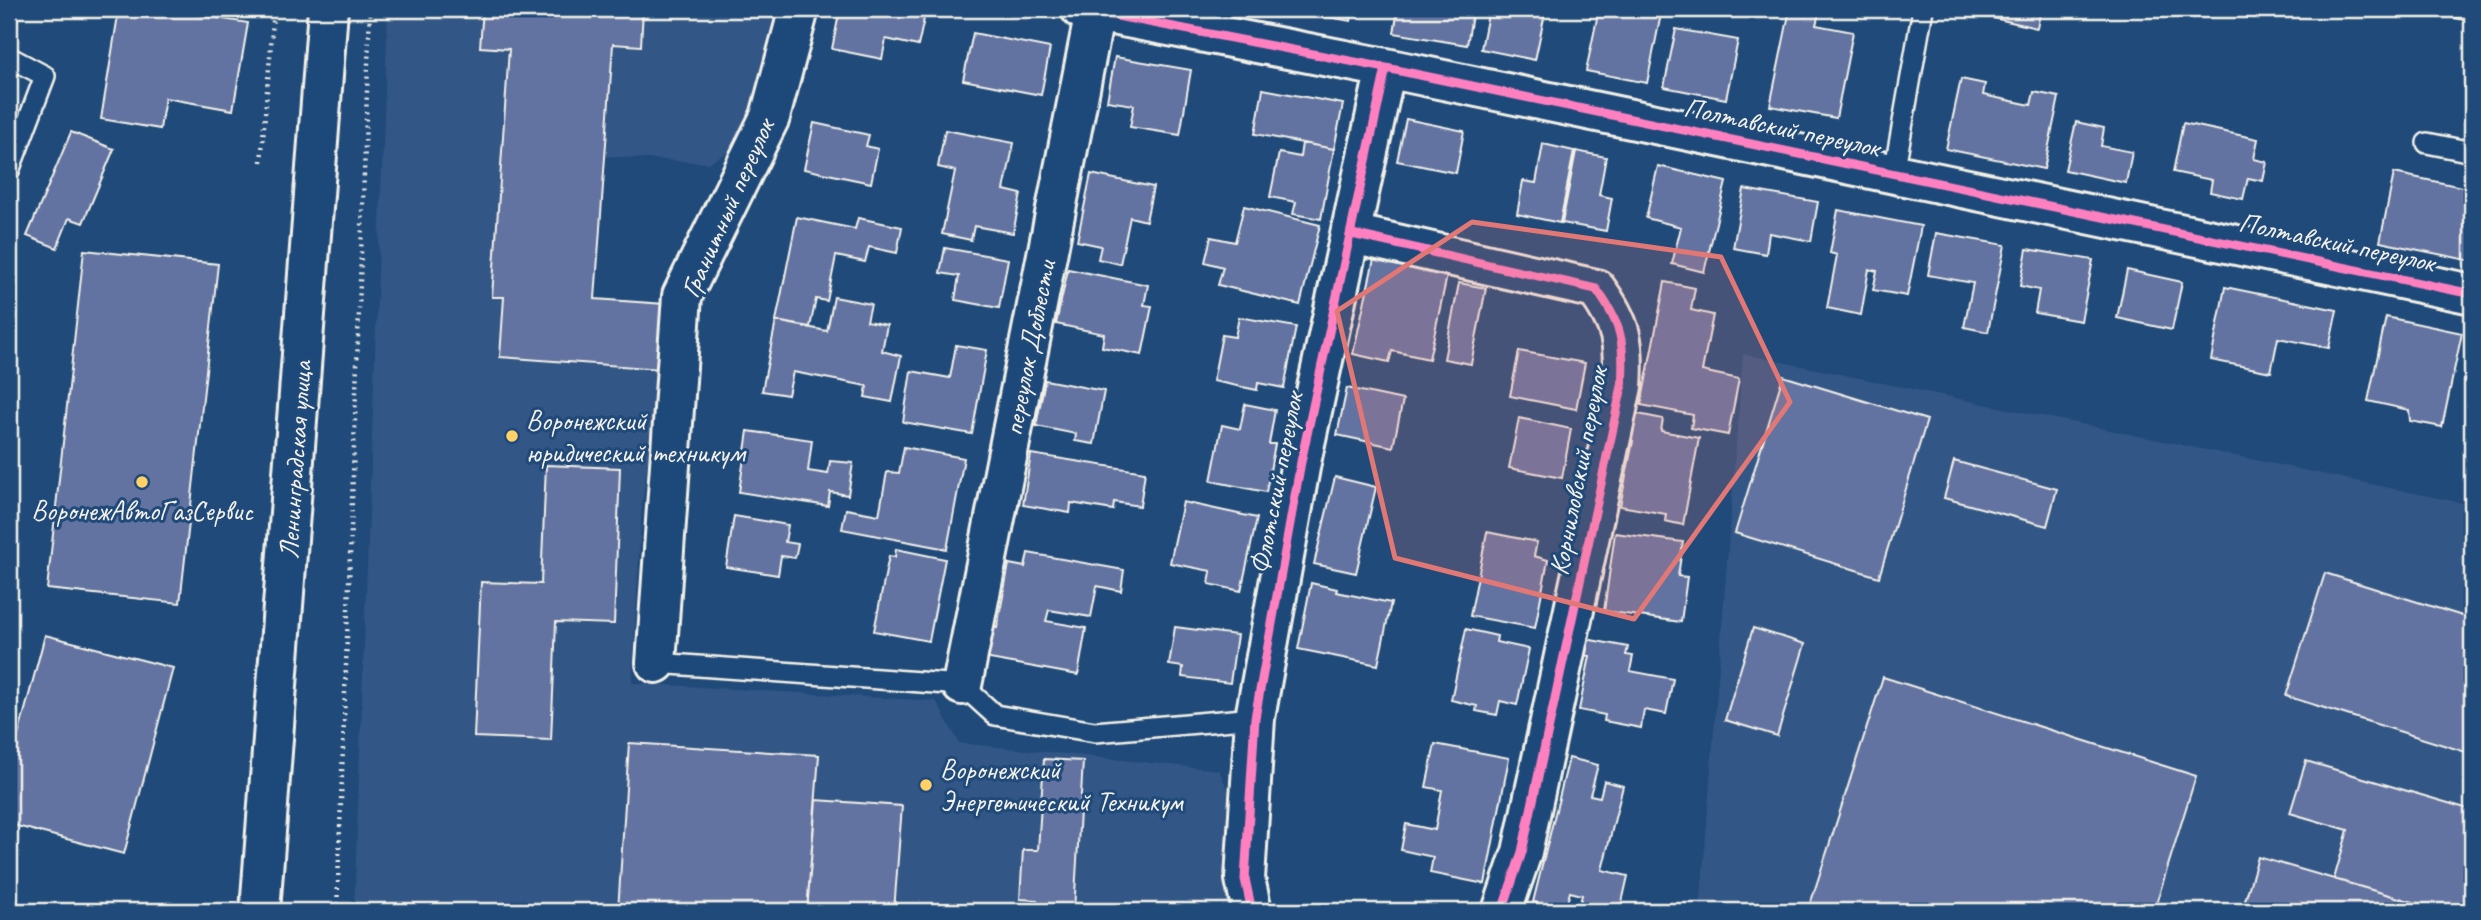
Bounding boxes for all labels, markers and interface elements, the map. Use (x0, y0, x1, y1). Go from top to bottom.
street label: Полтавский переулок (1681, 89, 1886, 165)
street label: Гранитный переулок (672, 111, 783, 303)
street label: Полтавский переулок (2236, 204, 2441, 280)
street label: переулок Доблести (995, 256, 1063, 439)
street label: Ленинградская улица (271, 358, 319, 560)
street label: Корниловский переулок (1541, 361, 1616, 578)
street label: Флотский переулок (1241, 387, 1311, 577)
place label: Воронежский юридический техникум (526, 403, 747, 470)
marker: Воронежский юридический техникум (504, 428, 520, 444)
marker: ВоронежАвтоГазСервис (134, 474, 150, 490)
place label: ВоронежАвтоГазСервис (31, 493, 254, 528)
place label: Воронежский Энергетический Техникум (940, 752, 1184, 819)
marker: Воронежский Энергетический Техникум (918, 777, 934, 793)

